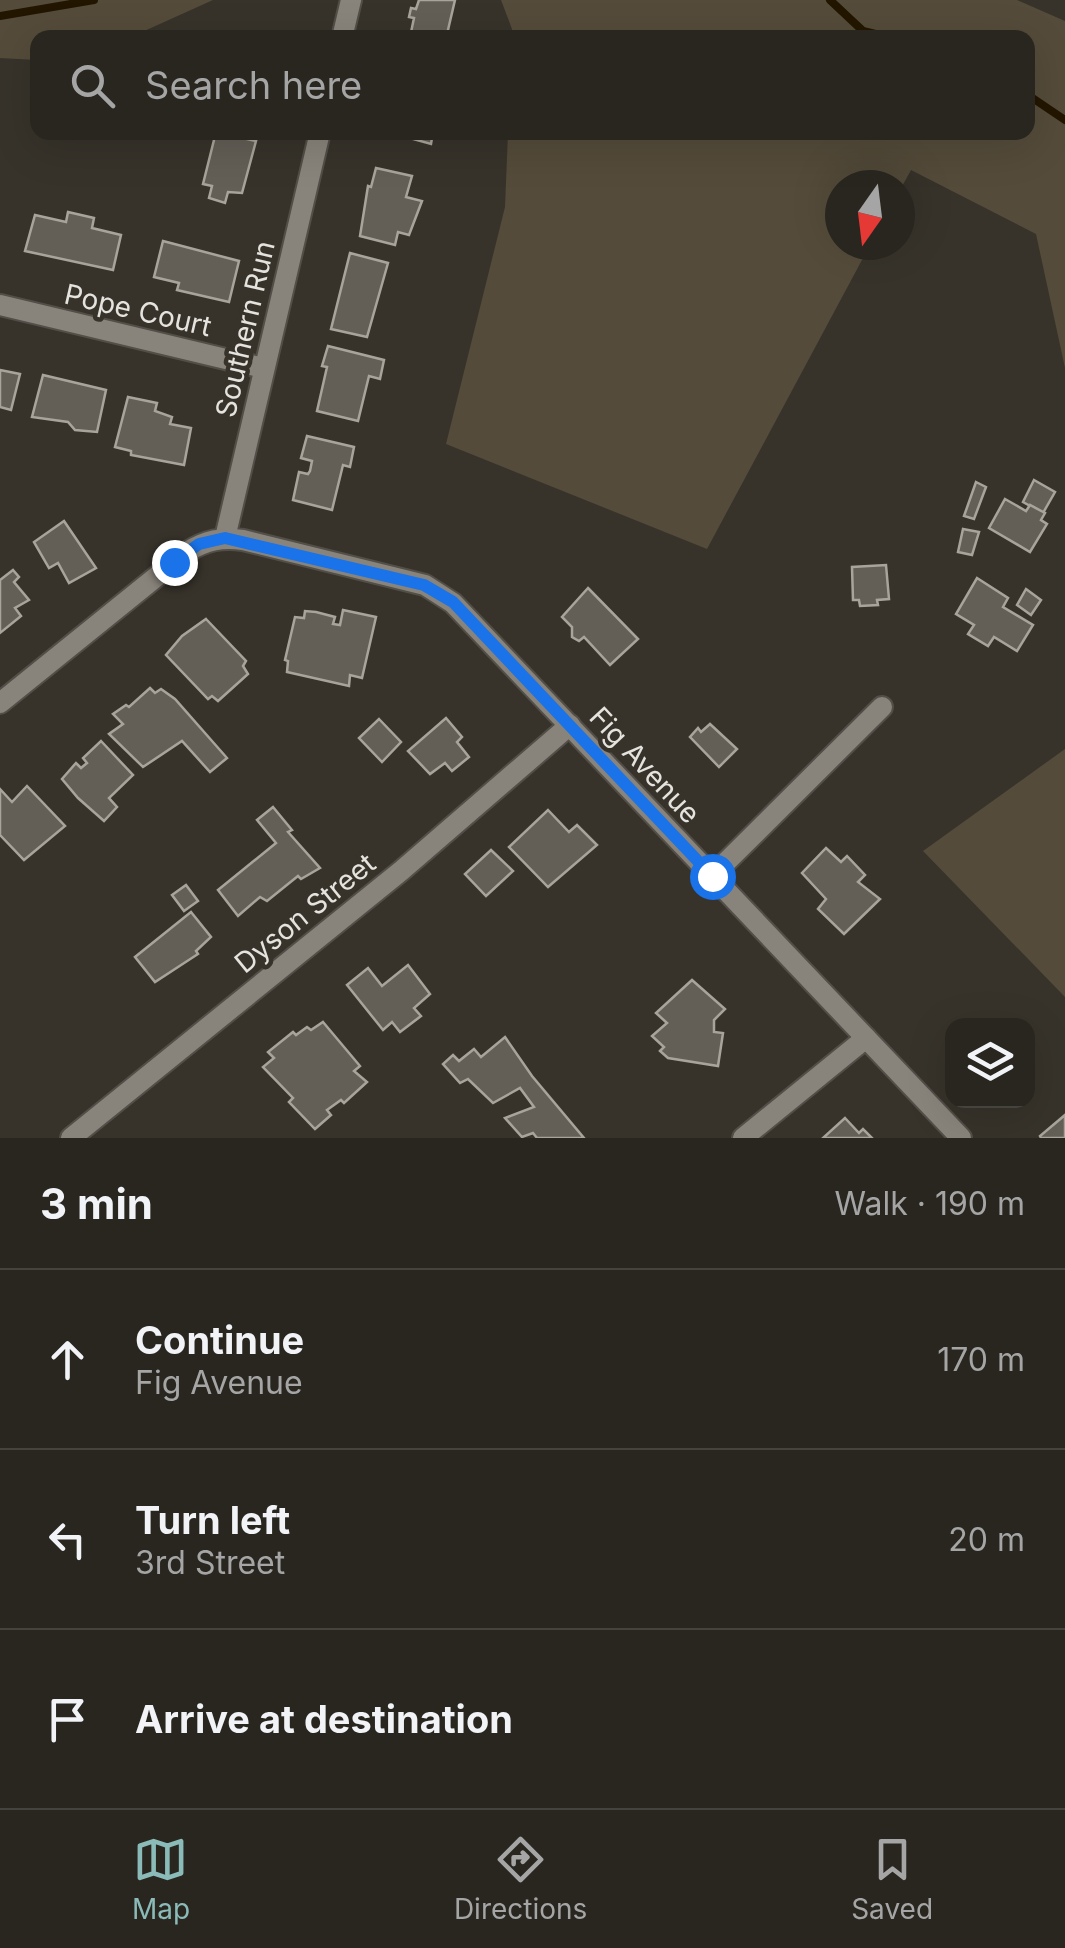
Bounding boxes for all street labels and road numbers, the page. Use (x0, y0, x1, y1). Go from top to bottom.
street label: Southern Run (208, 238, 282, 420)
street label: Pope Court (61, 277, 215, 343)
street label: Fig Avenue (583, 700, 707, 830)
street label: Dyson Street (228, 846, 382, 980)

